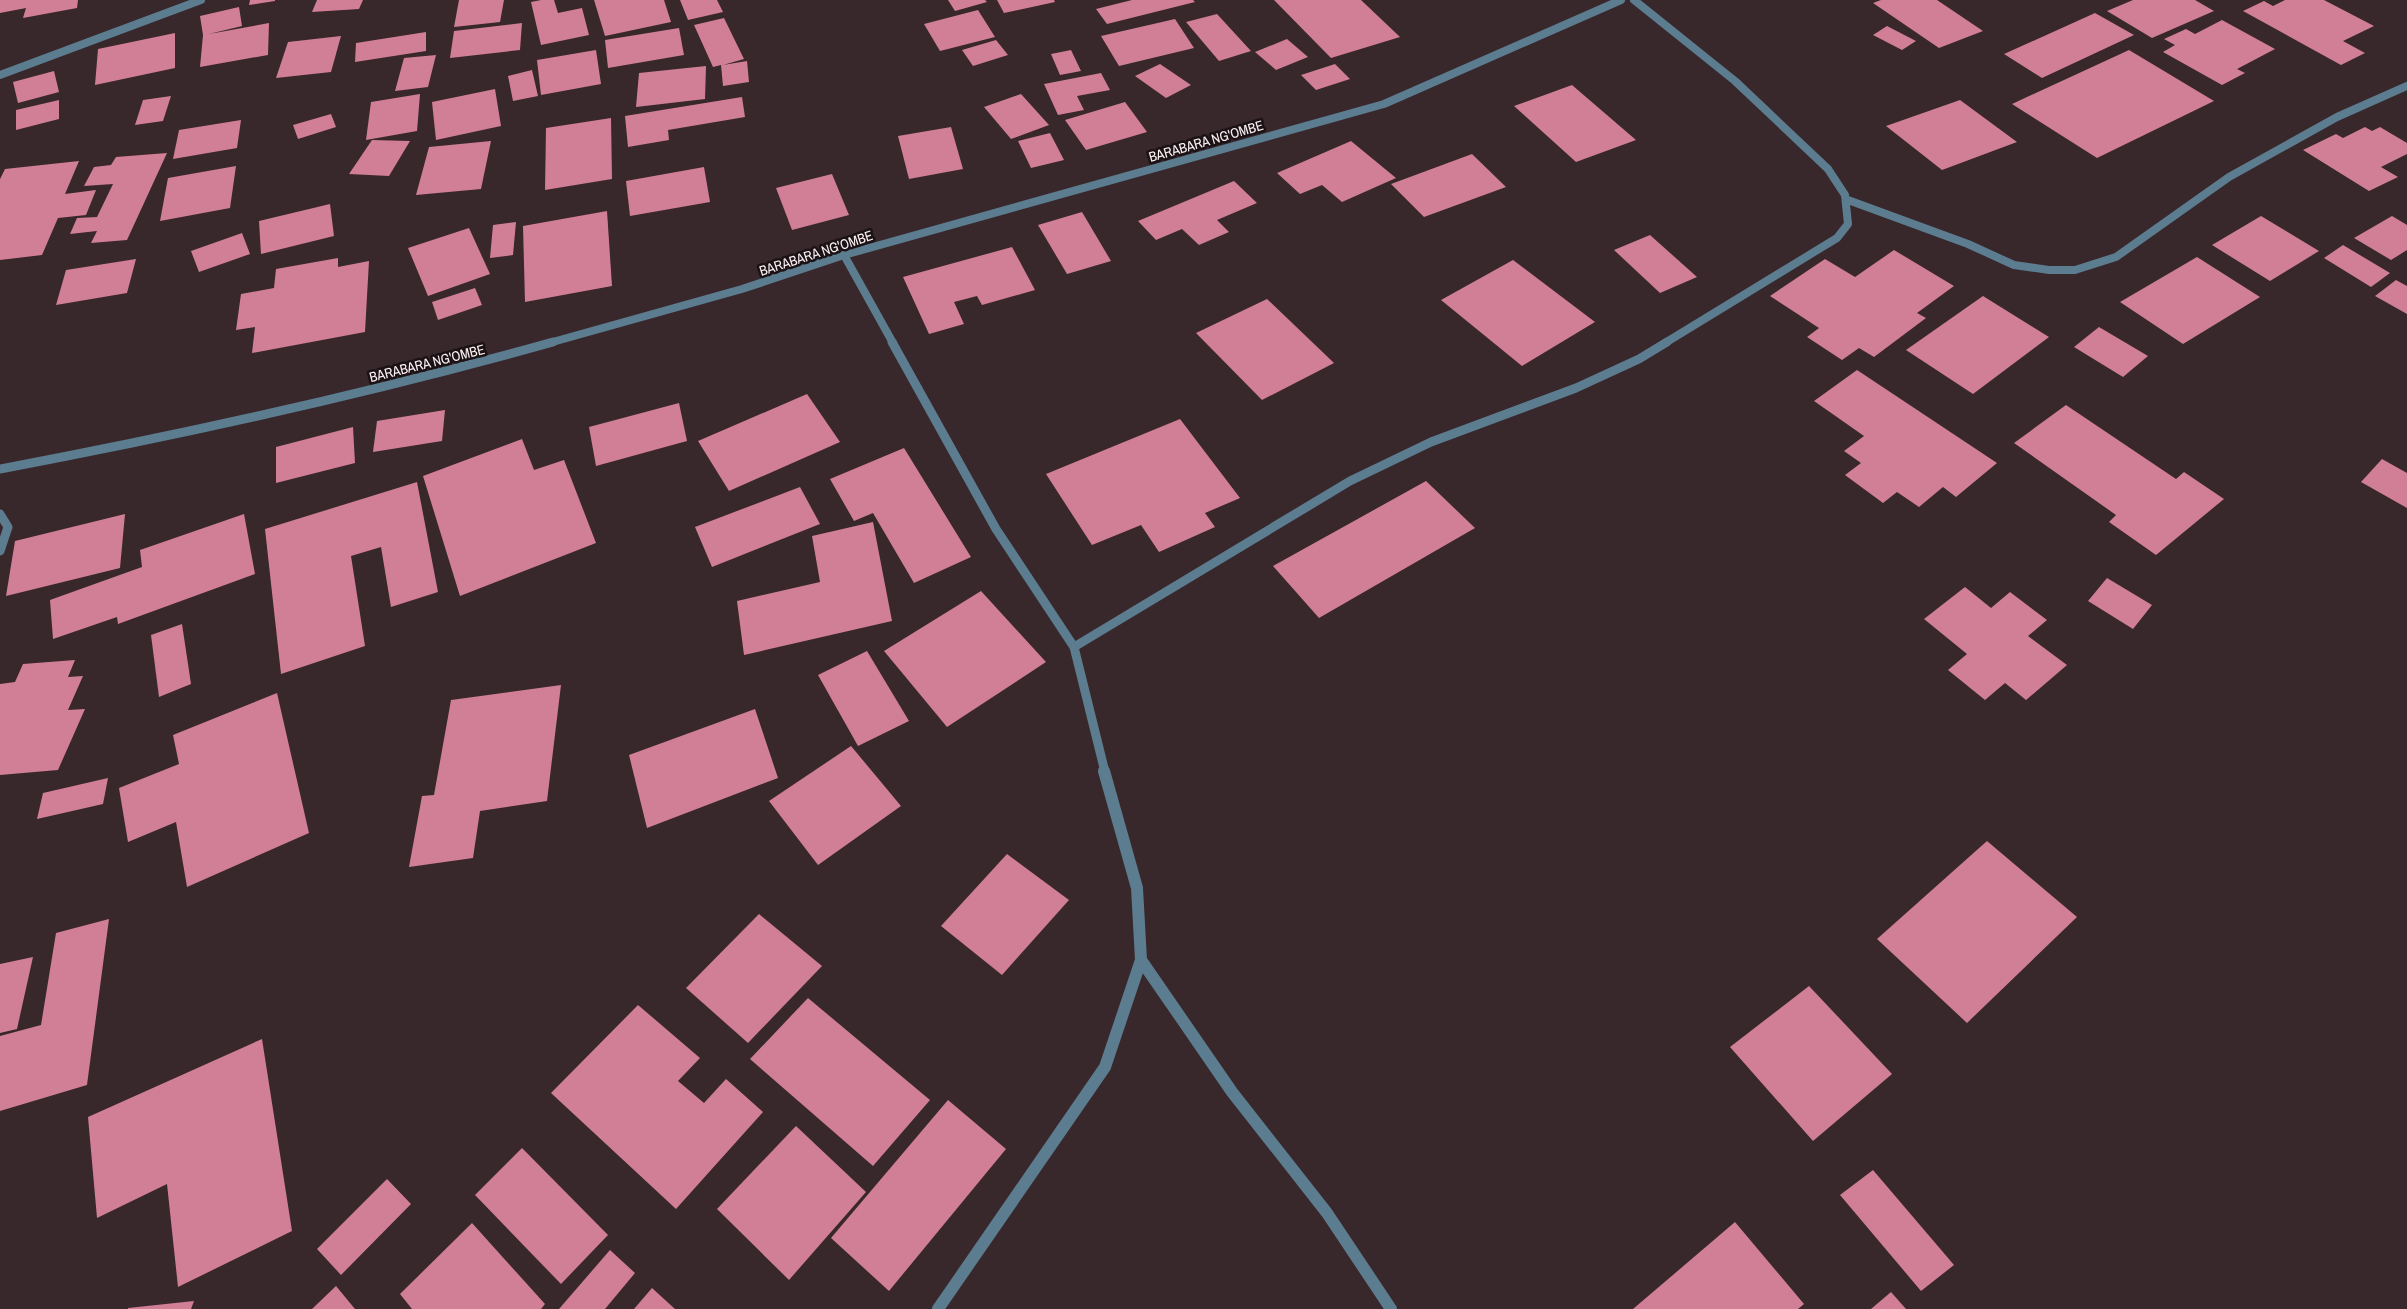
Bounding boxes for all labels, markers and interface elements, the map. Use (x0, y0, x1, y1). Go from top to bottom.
street label: BARABARA NG'OMBE (1147, 116, 1265, 166)
street label: BARABARA NG'OMBE (757, 226, 875, 280)
street label: BARABARA NG'OMBE (367, 340, 487, 386)

